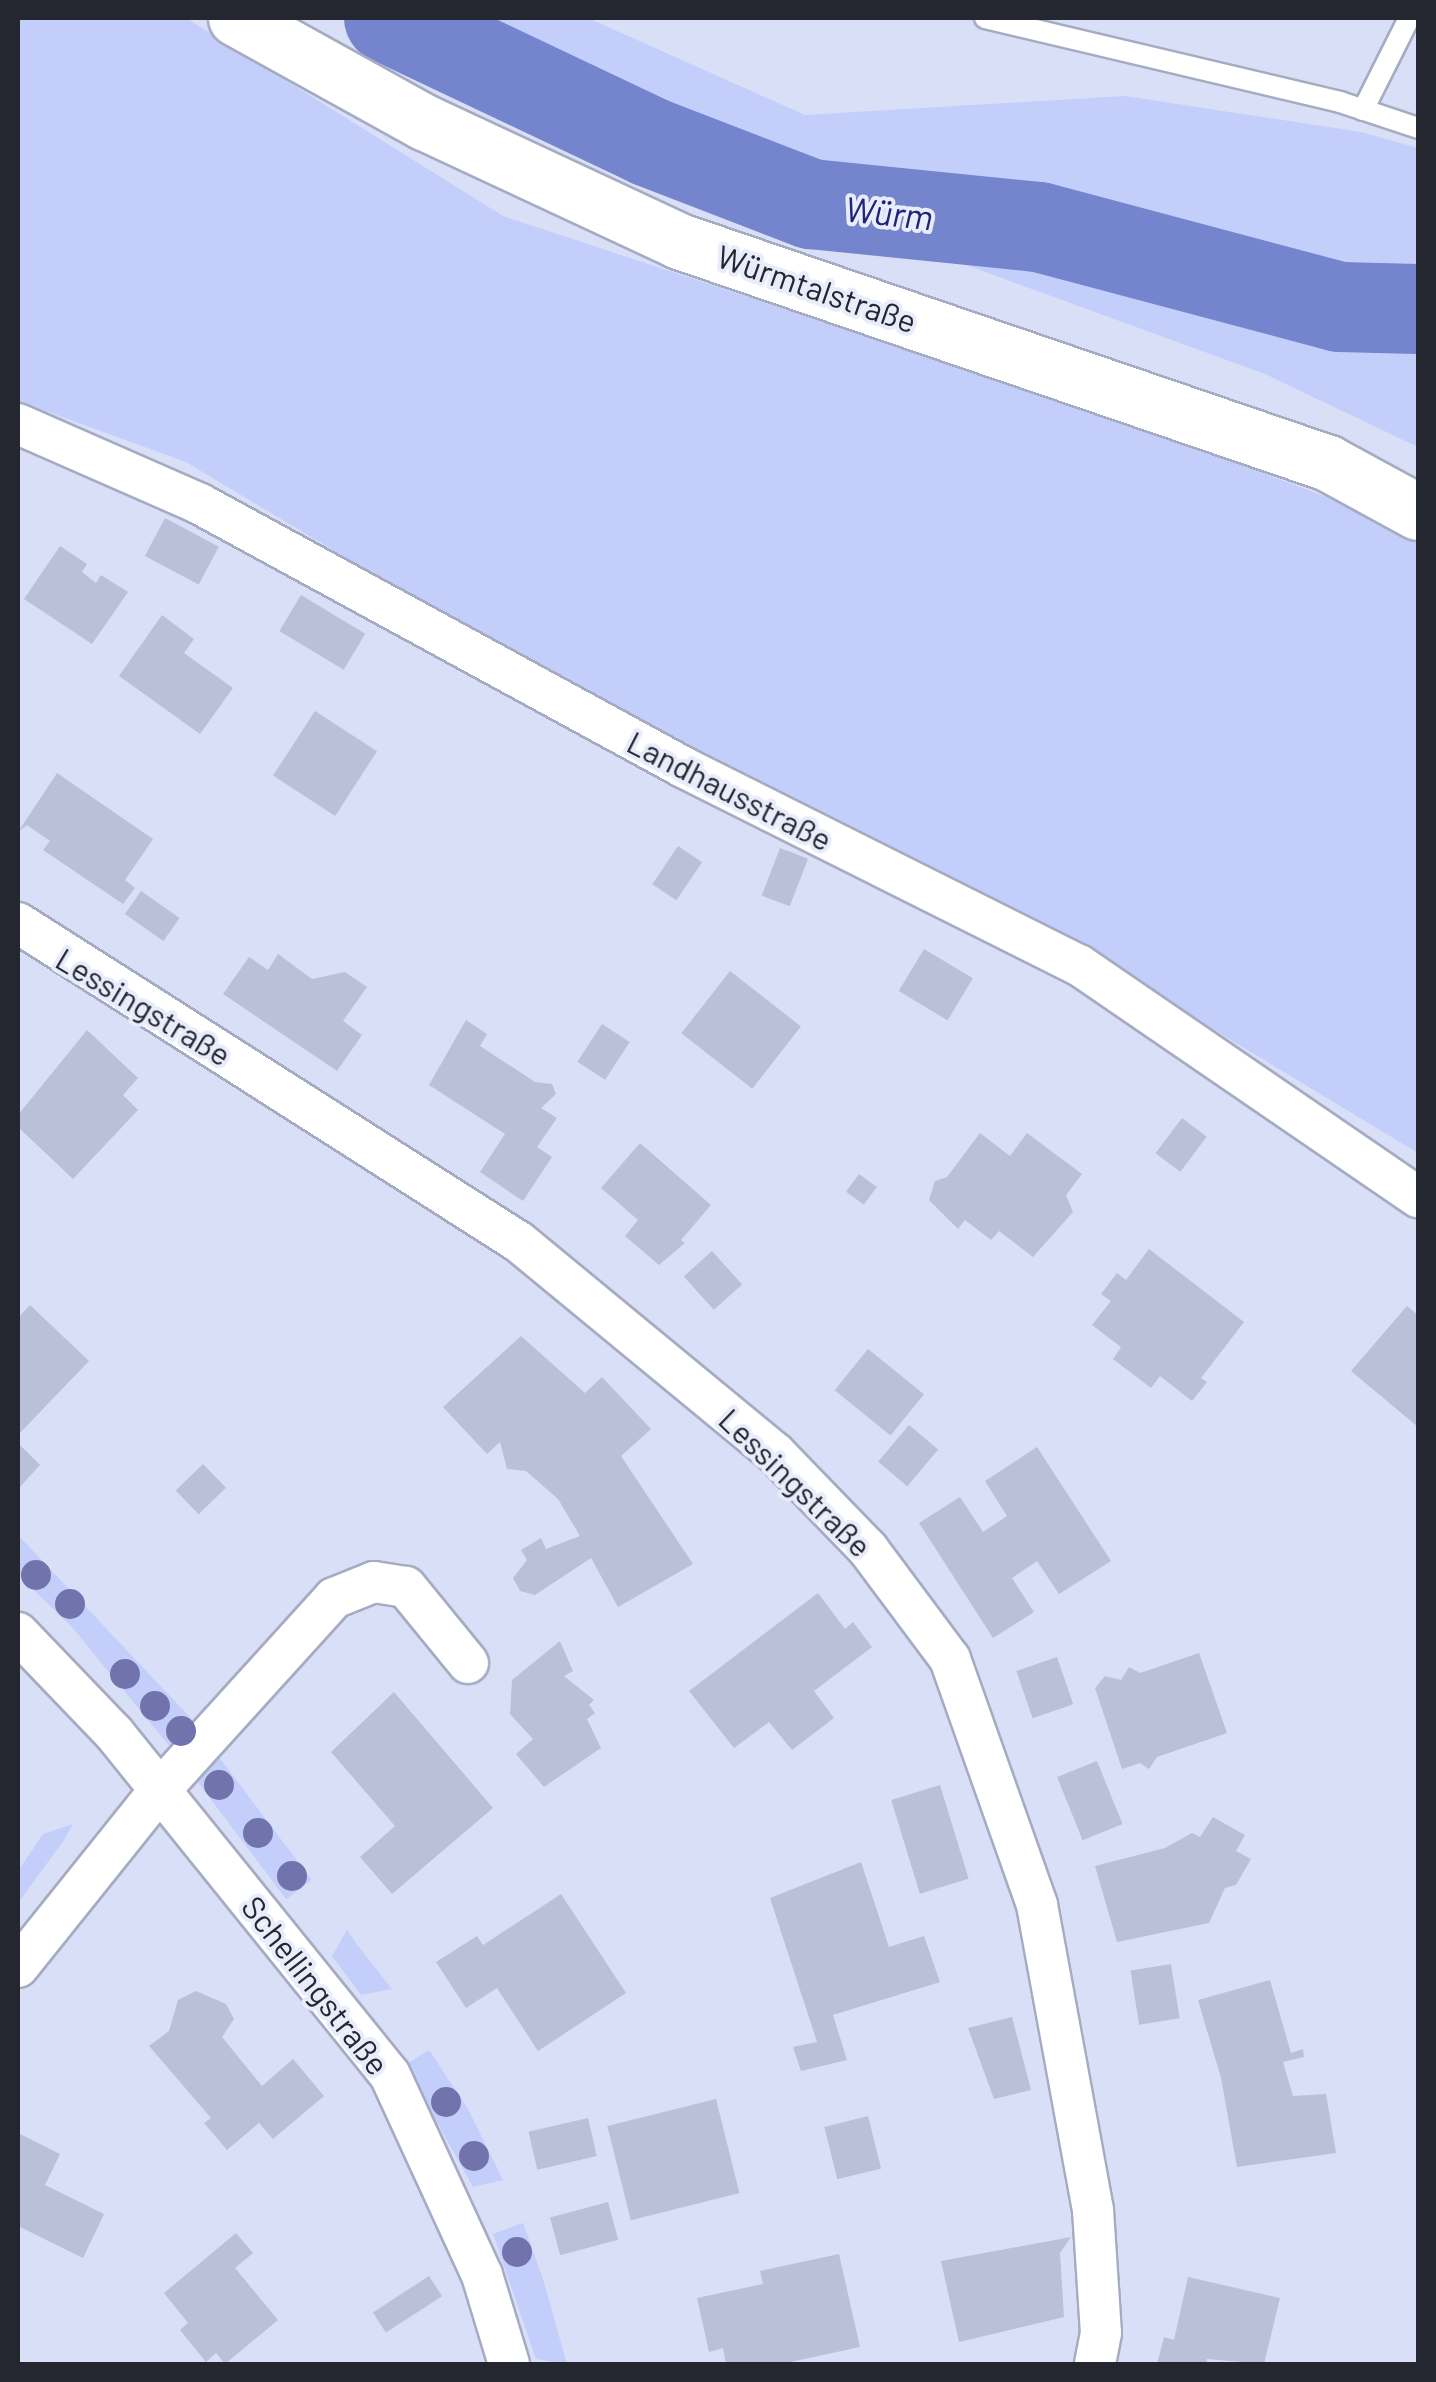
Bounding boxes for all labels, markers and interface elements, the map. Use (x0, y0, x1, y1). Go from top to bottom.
water label: Würm (843, 187, 935, 237)
street label: Würmtalstraße (712, 236, 922, 340)
street label: Landhausstraße (621, 722, 839, 858)
street label: Lessingstraße (50, 939, 238, 1073)
street label: Lessingstraße (712, 1400, 880, 1564)
street label: Schellingstraße (234, 1888, 398, 2082)

